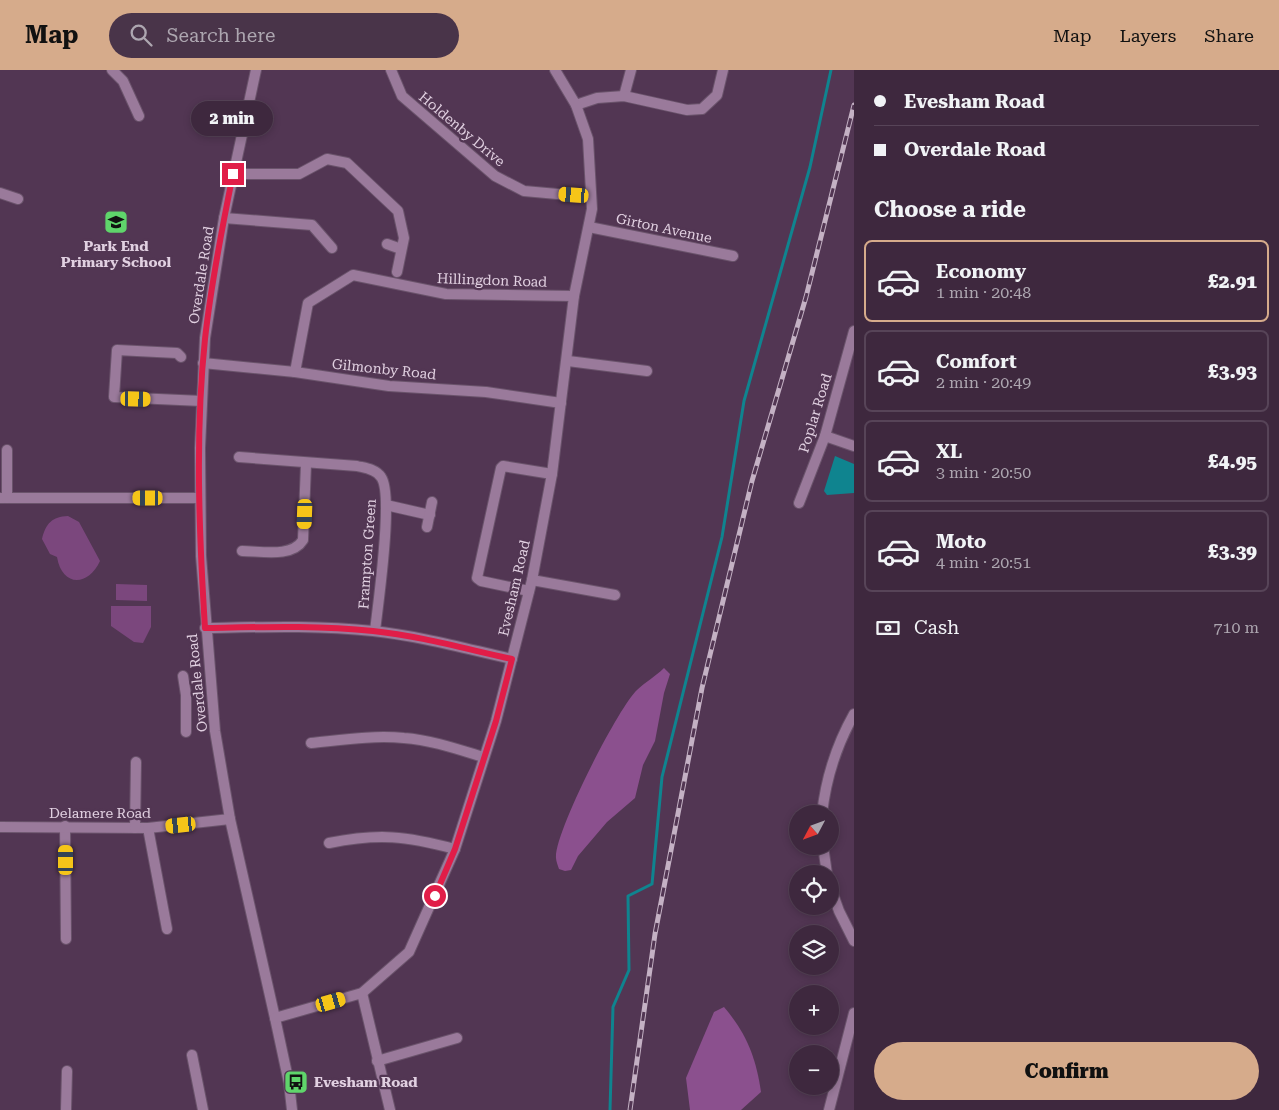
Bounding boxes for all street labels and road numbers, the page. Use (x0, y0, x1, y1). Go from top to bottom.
street label: Holdenby Drive (416, 88, 508, 170)
street label: Girton Avenue (615, 210, 714, 246)
street label: Overdale Road (185, 225, 217, 325)
street label: Hillingdon Road (437, 270, 547, 290)
street label: Gilmonby Road (331, 356, 437, 382)
street label: Poplar Road (795, 371, 835, 455)
street label: Frampton Green (355, 498, 379, 610)
street label: Evesham Road (495, 538, 533, 638)
street label: Overdale Road (184, 633, 210, 733)
street label: Delamere Road (49, 805, 151, 821)

